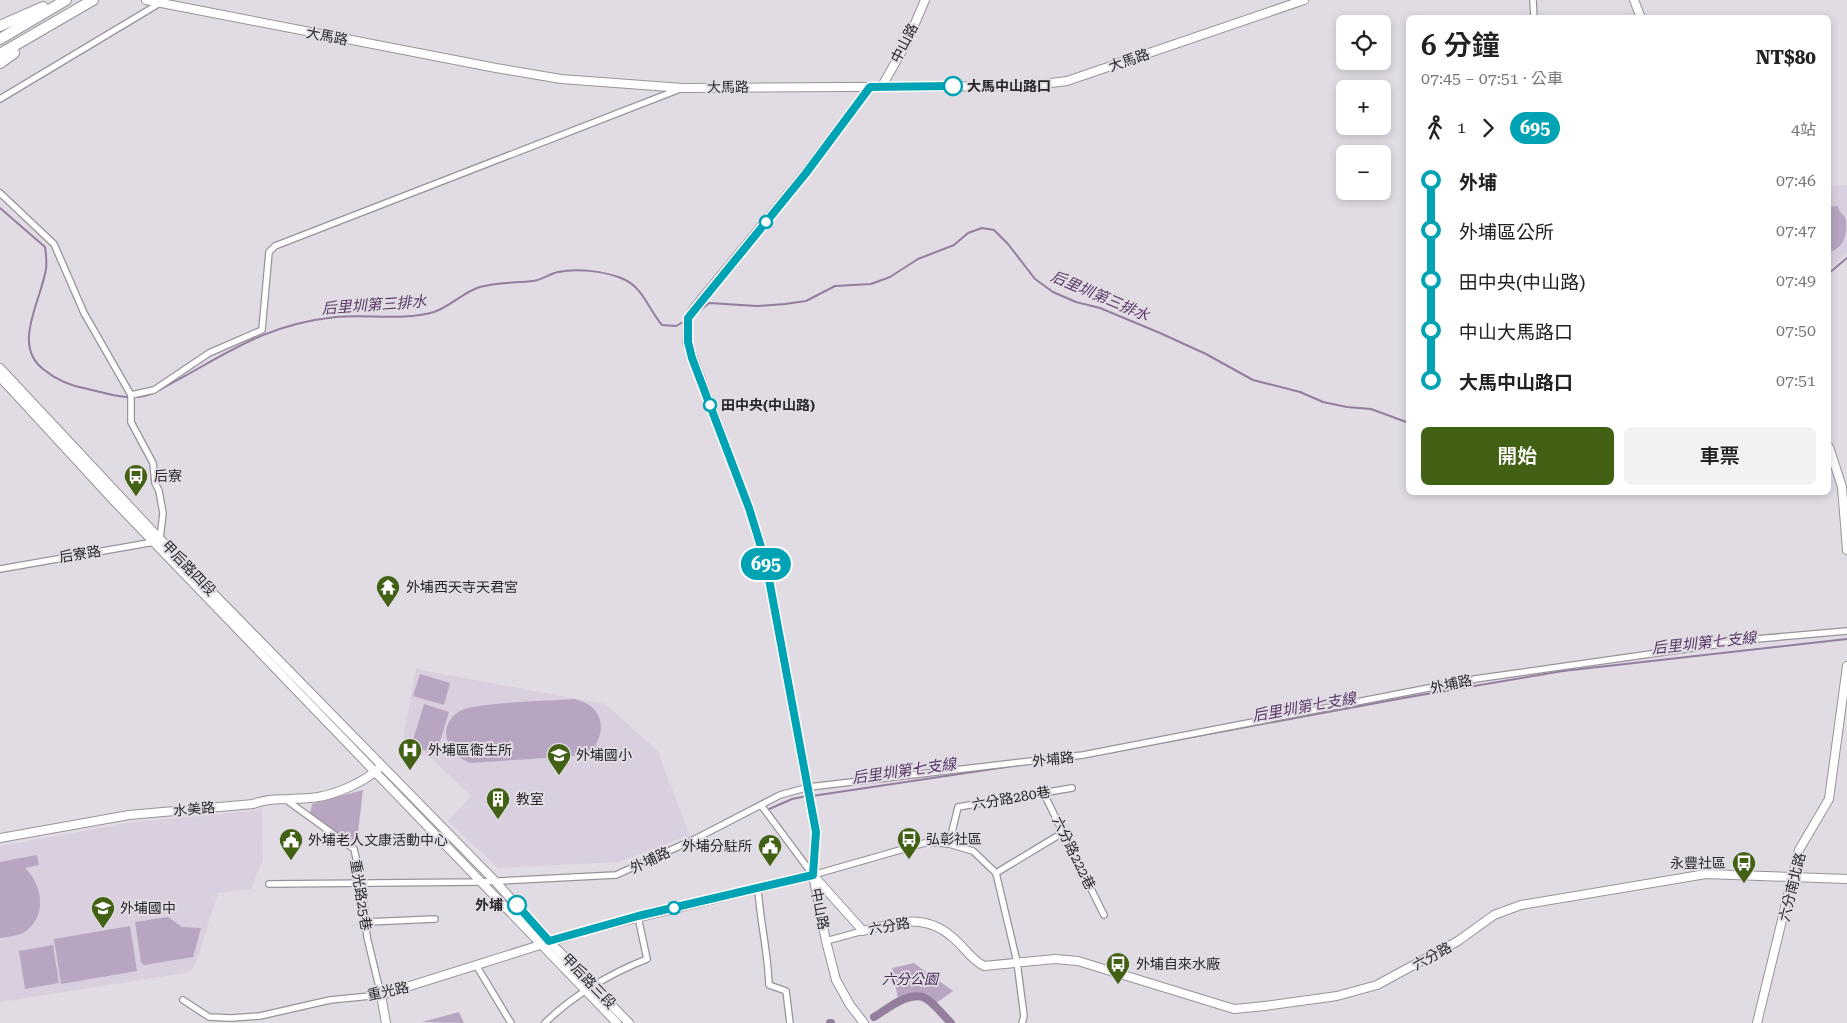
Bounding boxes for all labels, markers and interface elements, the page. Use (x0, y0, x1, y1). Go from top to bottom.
map controls (1336, 15, 1391, 200)
button: locate (1336, 15, 1391, 70)
street label: 中山路 (887, 21, 921, 65)
street label: 大馬路 (305, 24, 349, 48)
text: 6 分鐘 (1421, 29, 1500, 62)
street label: 大馬路 (1107, 46, 1151, 74)
text: NT$80 (1756, 46, 1816, 69)
text: 07:45 – 07:51 · 公車 (1421, 69, 1563, 88)
marker: 大馬中山路口 (943, 76, 963, 96)
place label: 大馬中山路口 (967, 78, 1051, 94)
street label: 大馬路 (707, 79, 749, 95)
button: + (1336, 80, 1391, 135)
icon: walk (1421, 114, 1449, 142)
icon: forward (1474, 114, 1502, 142)
text: 695 (1520, 117, 1550, 138)
text: 1 (1457, 118, 1466, 137)
text: 4站 (1791, 120, 1816, 139)
button: − (1336, 145, 1391, 200)
text: 外埔 (1459, 171, 1497, 194)
text: 07:46 (1776, 171, 1816, 190)
unlabelled marker (759, 215, 773, 229)
text: 外埔區公所 (1459, 221, 1554, 244)
text: 07:47 (1776, 221, 1816, 240)
water label: 后里圳第三排水 (1048, 267, 1153, 325)
text: 田中央(中山路) (1459, 271, 1585, 294)
text: 07:49 (1776, 271, 1816, 290)
water label: 后里圳第三排水 (321, 292, 428, 318)
text: 中山大馬路口 (1459, 321, 1573, 344)
text: 07:50 (1776, 321, 1816, 340)
text: 大馬中山路口 (1459, 371, 1573, 394)
text: 07:51 (1776, 371, 1816, 390)
place label: 田中央(中山路) (721, 397, 815, 413)
marker: 田中央(中山路) (703, 398, 717, 412)
button: 開始 (1421, 427, 1614, 485)
button: 車票 (1624, 427, 1816, 485)
bus stop icon: 后寮 (123, 463, 149, 497)
place label: 后寮 (154, 468, 182, 484)
street label: 甲后路四段 (159, 537, 219, 599)
street label: 后寮路 (58, 543, 102, 565)
line badge: 695 (737, 548, 795, 580)
text: 695 (751, 553, 781, 574)
temple icon: 外埔西天寺天君宮 (375, 574, 401, 608)
place label: 外埔西天寺天君宮 (406, 579, 518, 595)
water label: 后里圳第七支線 (1651, 628, 1759, 657)
street label: 外埔路 (1429, 672, 1473, 696)
water label: 后里圳第七支線 (1251, 689, 1359, 725)
hospital icon: 外埔區衛生所 (397, 737, 423, 771)
place label: 外埔區衛生所 (428, 742, 512, 758)
school or university icon: 外埔國小 (546, 742, 572, 776)
place label: 外埔國小 (576, 747, 632, 763)
street label: 外埔路 (1031, 749, 1075, 769)
water label: 后里圳第七支線 (851, 755, 959, 787)
street label: 六分路280巷 (970, 783, 1052, 813)
building icon: 教室 (485, 786, 511, 820)
place label: 教室 (516, 791, 544, 807)
street label: 水美路 (172, 799, 216, 819)
street label: 六分路222巷 (1049, 814, 1099, 892)
bus stop icon: 弘彰社區 (896, 826, 922, 860)
public building icon: 外埔老人文康活動中心 (278, 827, 304, 861)
place label: 弘彰社區 (926, 831, 982, 847)
place label: 外埔老人文康活動中心 (308, 832, 448, 848)
public building icon: 外埔分駐所 (757, 833, 783, 867)
place label: 外埔分駐所 (682, 838, 752, 854)
street label: 外埔路 (628, 844, 672, 876)
bus stop icon: 永豐社區 (1731, 850, 1757, 884)
street label: 六分南北路 (1776, 851, 1808, 923)
place label: 永豐社區 (1670, 855, 1726, 871)
street label: 重光路25巷 (347, 858, 375, 932)
street label: 中山路 (808, 887, 832, 931)
school or university icon: 外埔國中 (90, 895, 116, 929)
marker: 外埔 (507, 895, 527, 915)
place label: 外埔 (475, 897, 503, 913)
place label: 外埔國中 (120, 900, 176, 916)
unlabelled marker (667, 901, 681, 915)
street label: 六分路 (867, 914, 911, 938)
street label: 六分路 (1410, 939, 1454, 973)
street label: 甲后路三段 (559, 950, 619, 1012)
bus stop icon: 外埔自來水廠 (1105, 951, 1131, 985)
place label: 外埔自來水廠 (1136, 956, 1220, 972)
park label: 六分公園 (882, 971, 940, 987)
street label: 重光路 (366, 979, 410, 1003)

